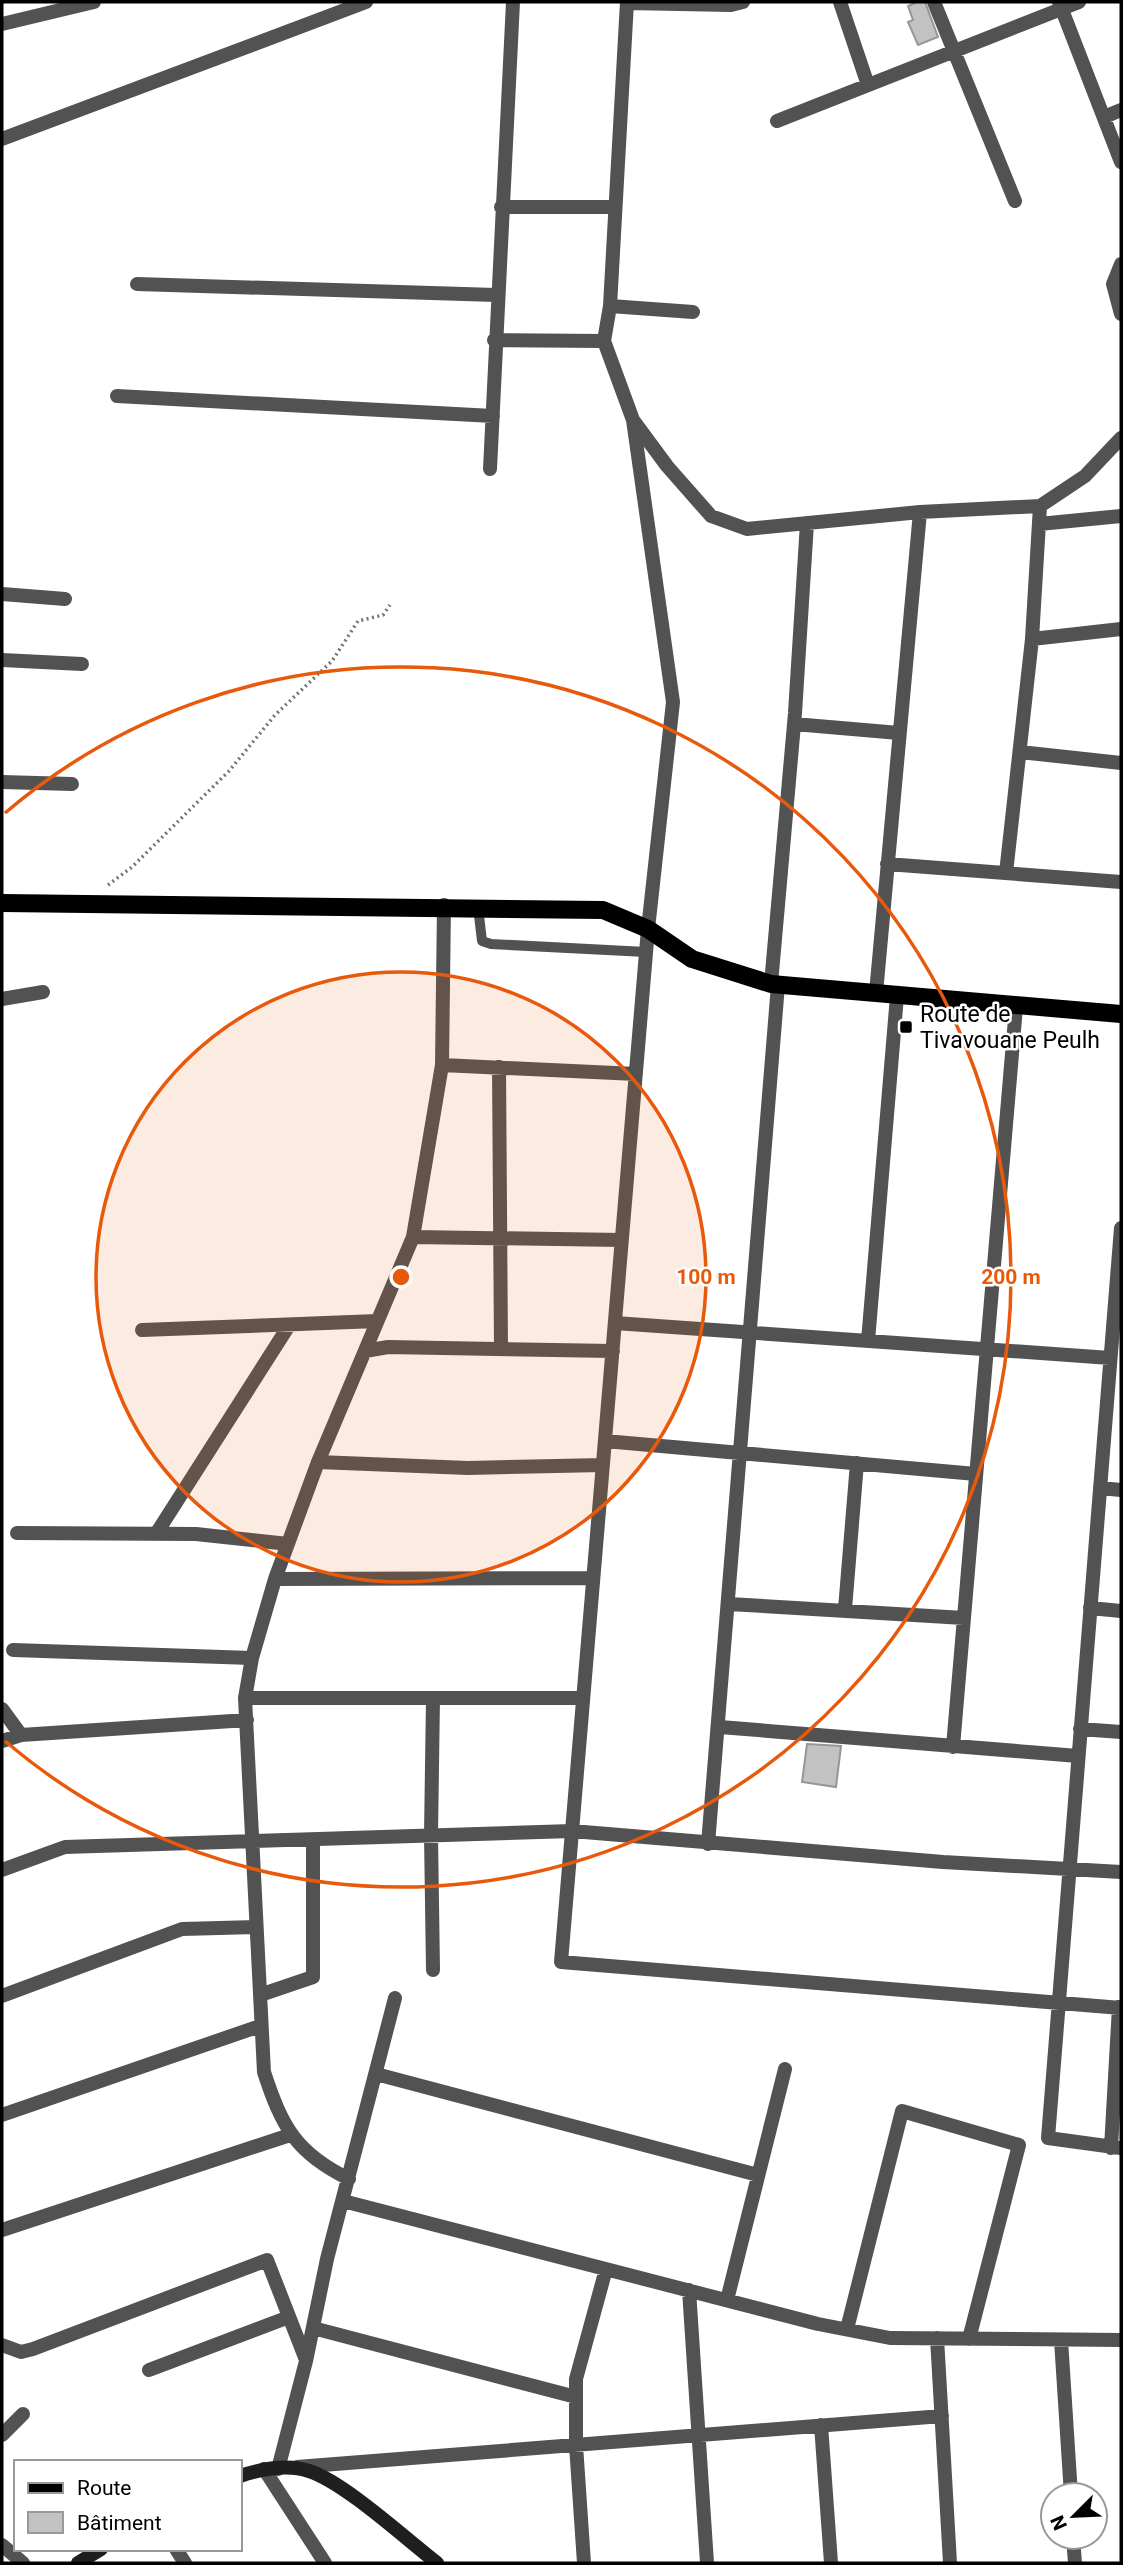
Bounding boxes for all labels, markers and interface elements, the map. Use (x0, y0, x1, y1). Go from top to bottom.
place label: Route de Tivavouane Peulh (920, 1001, 1100, 1054)
marker: Route de Tivavouane Peulh (898, 1019, 914, 1035)
centre of rings (389, 1265, 413, 1289)
text: 100 m (676, 1265, 736, 1289)
text: 200 m (981, 1265, 1041, 1289)
legend (14, 2460, 242, 2551)
text: Route (77, 2476, 132, 2500)
north arrow (1039, 2481, 1109, 2551)
text: Bâtiment (77, 2511, 162, 2535)
text: N (1046, 2512, 1072, 2534)

